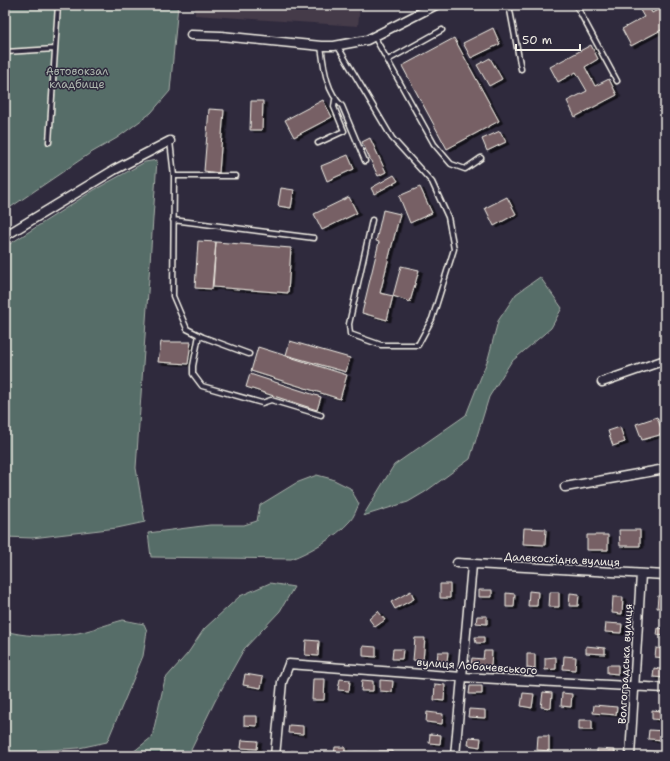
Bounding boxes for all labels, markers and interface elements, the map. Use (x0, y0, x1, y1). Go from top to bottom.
scale bar (516, 26, 580, 52)
text: 50 m (522, 32, 552, 48)
park label: Автовокзал кладбище (46, 64, 108, 92)
street label: Далекосхідна вулиця (504, 549, 620, 570)
street label: Волгоградська вулиця (615, 604, 636, 725)
street label: вулиця Лобачевського (416, 655, 538, 678)

